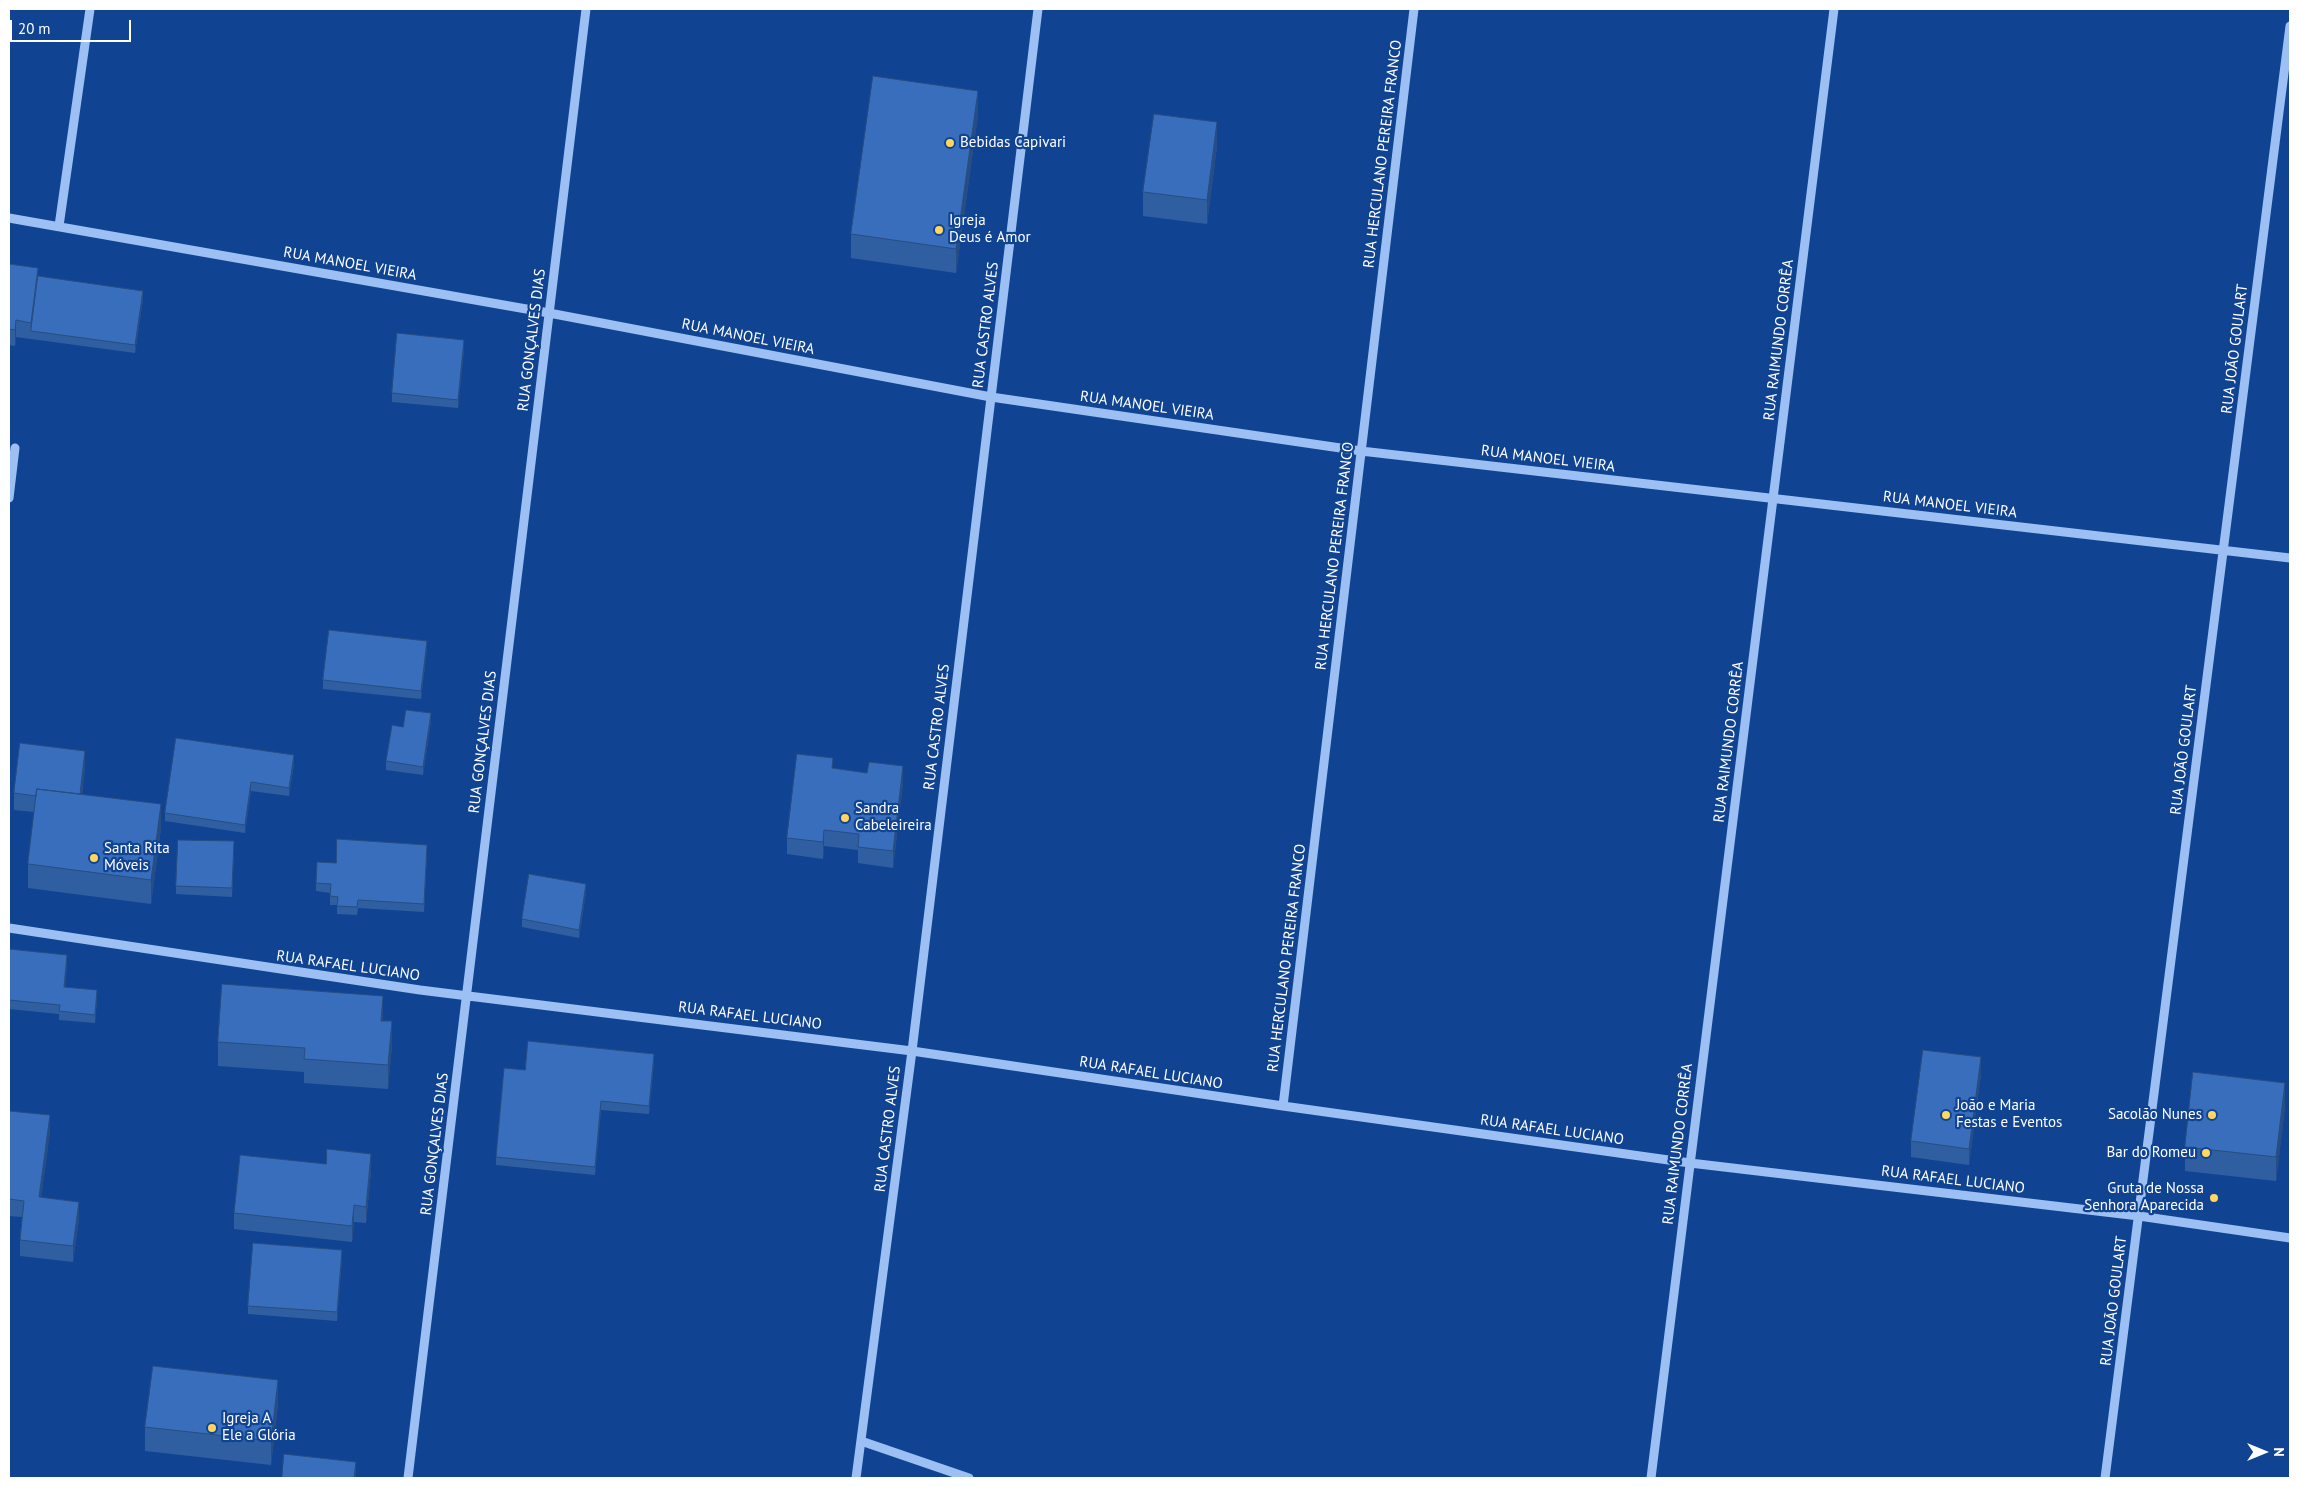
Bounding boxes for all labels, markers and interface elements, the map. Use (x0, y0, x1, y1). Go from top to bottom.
scale bar (12, 10, 134, 42)
text: 20 m (18, 19, 51, 38)
street label: RUA HERCULANO PEREIRA FRANCO (1360, 39, 1406, 269)
place label: Bebidas Capivari (960, 134, 1066, 152)
marker: Bebidas Capivari (944, 137, 956, 149)
place label: Igreja Deus é Amor (949, 212, 1031, 247)
marker: Igreja Deus é Amor (933, 224, 945, 236)
street label: RUA MANOEL VIEIRA (282, 243, 418, 285)
street label: RUA RAIMUNDO CORRÊA (1760, 258, 1798, 422)
street label: RUA CASTRO ALVES (969, 261, 1003, 389)
street label: RUA GONÇALVES DIAS (514, 268, 550, 412)
street label: RUA JOÃO GOULART (2218, 283, 2252, 415)
street label: RUA MANOEL VIEIRA (680, 315, 816, 359)
street label: RUA MANOEL VIEIRA (1079, 388, 1215, 424)
street label: RUA HERCULANO PEREIRA FRANCO (1312, 441, 1358, 671)
street label: RUA MANOEL VIEIRA (1480, 442, 1616, 476)
street label: RUA MANOEL VIEIRA (1882, 488, 2018, 522)
street label: RUA RAIMUNDO CORRÊA (1710, 660, 1748, 824)
street label: RUA CASTRO ALVES (920, 663, 954, 791)
street label: RUA GONÇALVES DIAS (465, 670, 501, 814)
street label: RUA JOÃO GOULART (2167, 684, 2201, 816)
place label: Sandra Cabeleireira (855, 800, 932, 835)
marker: Sandra Cabeleireira (839, 812, 851, 824)
place label: Santa Rita Móveis (104, 840, 170, 875)
street label: RUA HERCULANO PEREIRA FRANCO (1264, 843, 1310, 1073)
marker: Santa Rita Móveis (88, 852, 100, 864)
street label: RUA RAFAEL LUCIANO (275, 947, 421, 985)
street label: RUA RAFAEL LUCIANO (677, 998, 823, 1034)
street label: RUA RAFAEL LUCIANO (1078, 1053, 1224, 1093)
street label: RUA RAIMUNDO CORRÊA (1659, 1062, 1697, 1226)
street label: RUA CASTRO ALVES (871, 1065, 905, 1193)
street label: RUA GONÇALVES DIAS (417, 1072, 453, 1216)
place label: João e Maria Festas e Eventos (1956, 1097, 2062, 1132)
place label: Sacolão Nunes (2108, 1106, 2202, 1124)
marker: João e Maria Festas e Eventos (1940, 1109, 1952, 1121)
marker: Sacolão Nunes (2206, 1109, 2218, 1121)
street label: RUA RAFAEL LUCIANO (1479, 1111, 1625, 1149)
place label: Bar do Romeu (2106, 1144, 2196, 1162)
marker: Bar do Romeu (2200, 1147, 2212, 1159)
street label: RUA RAFAEL LUCIANO (1880, 1162, 2026, 1198)
place label: Gruta de Nossa Senhora Aparecida (2084, 1180, 2204, 1215)
marker: Gruta de Nossa Senhora Aparecida (2208, 1192, 2220, 1204)
street label: RUA JOÃO GOULART (2097, 1235, 2131, 1367)
place label: Igreja A Ele a Glória (222, 1410, 296, 1445)
marker: Igreja A Ele a Glória (206, 1422, 218, 1434)
north arrow (2239, 1427, 2289, 1477)
text: N (2270, 1447, 2288, 1457)

